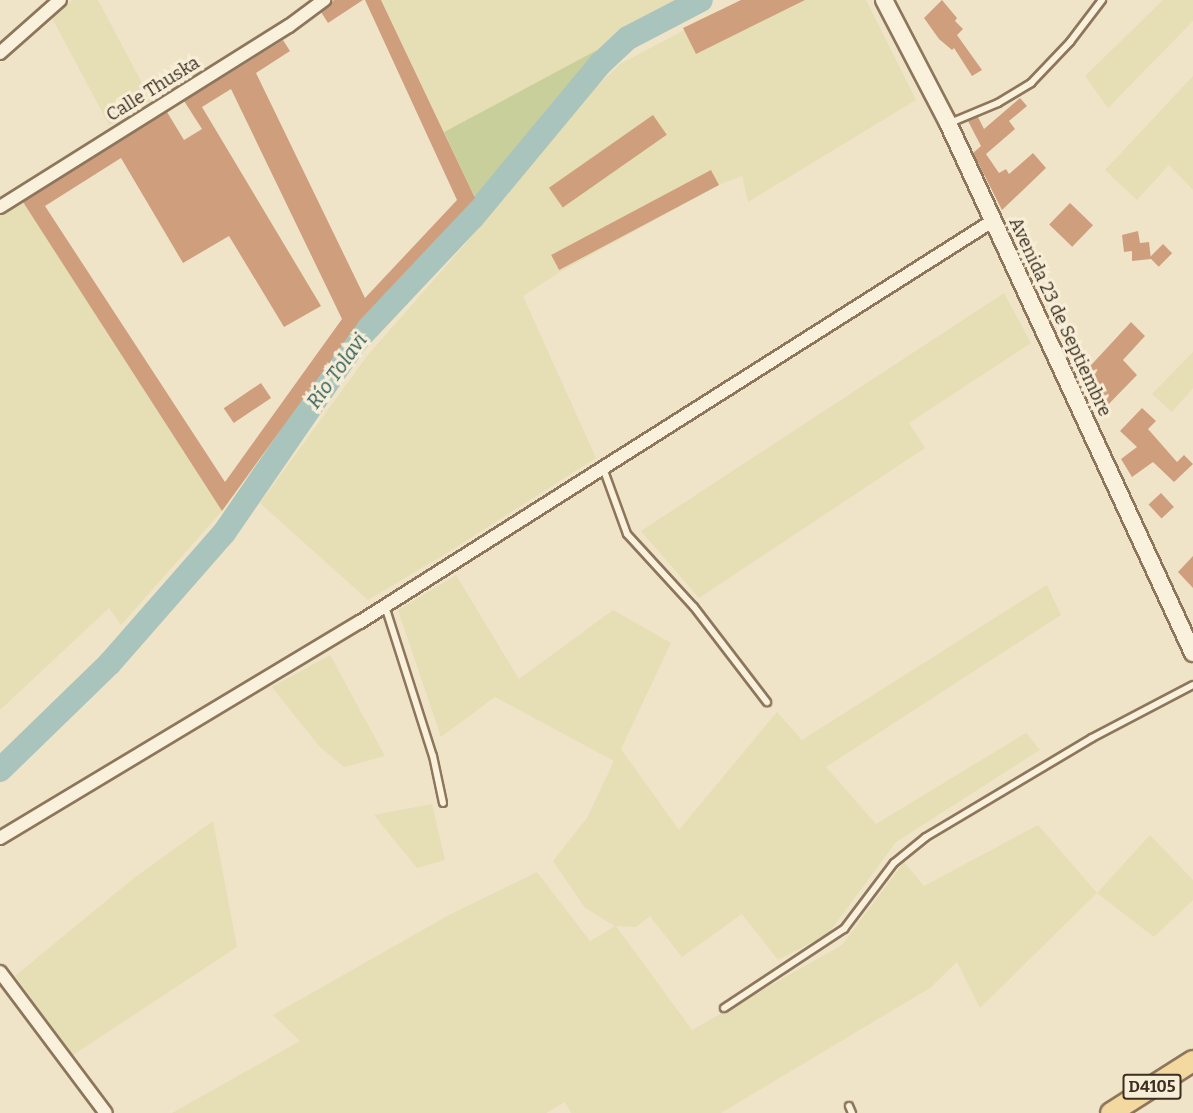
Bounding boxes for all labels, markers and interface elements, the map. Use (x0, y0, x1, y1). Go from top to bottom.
street label: Calle Thuska (102, 52, 204, 126)
street label: Avenida 23 de Septiembre (1004, 214, 1116, 420)
water label: Río Tolavi (302, 329, 372, 413)
road number: D4105 (1122, 1074, 1182, 1100)

